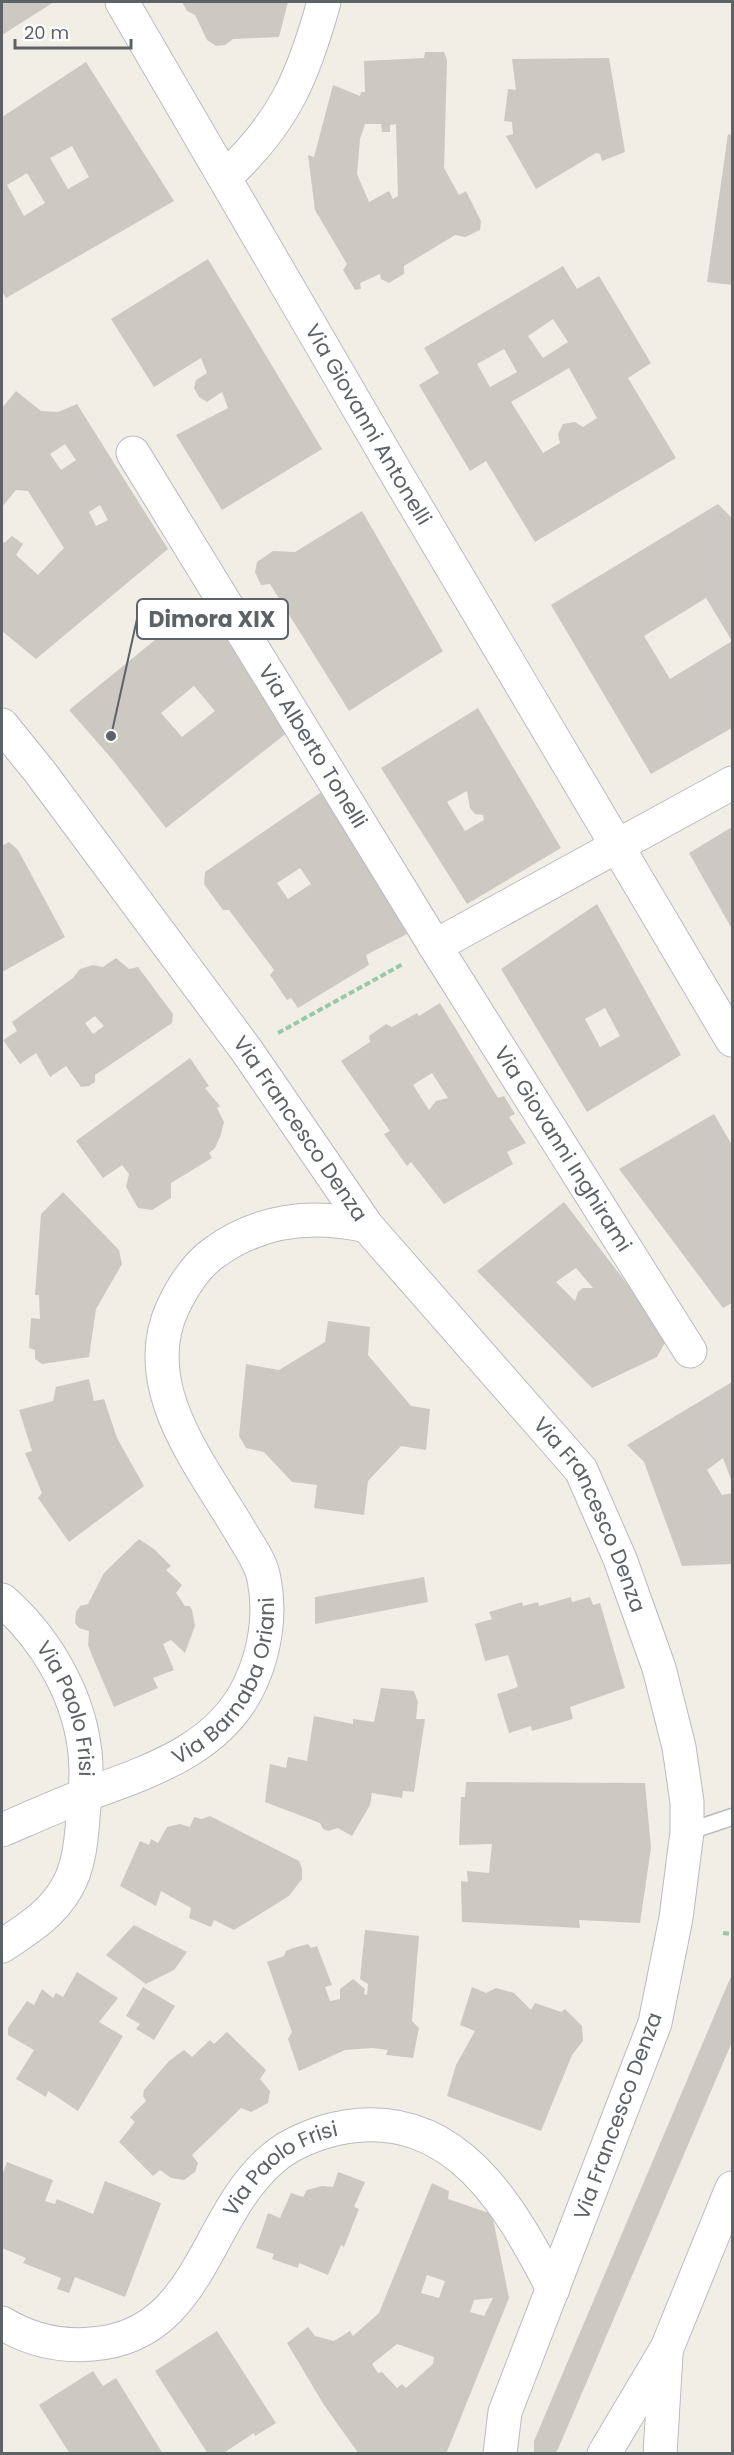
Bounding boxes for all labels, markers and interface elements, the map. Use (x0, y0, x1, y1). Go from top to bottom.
scale bar (15, 12, 130, 50)
text: 20 m (24, 20, 69, 45)
street label: Via Giovanni Antonelli (298, 318, 439, 530)
callout: Dimora XIX (137, 599, 288, 639)
text: Dimora XIX (149, 604, 276, 635)
street label: Via Alberto Tonelli (252, 659, 374, 833)
street label: Via Francesco Denza (227, 1030, 375, 1227)
street label: Via Giovanni Inghirami (488, 1040, 639, 1257)
street label: Via Francesco Denza (527, 1410, 653, 1616)
street label: Via Barnaba Oriani (166, 1596, 281, 1771)
street label: Via Paolo Frisi (30, 1635, 101, 1777)
street label: Via Francesco Denza (566, 2008, 669, 2224)
street label: Via Paolo Frisi (216, 2114, 340, 2222)

